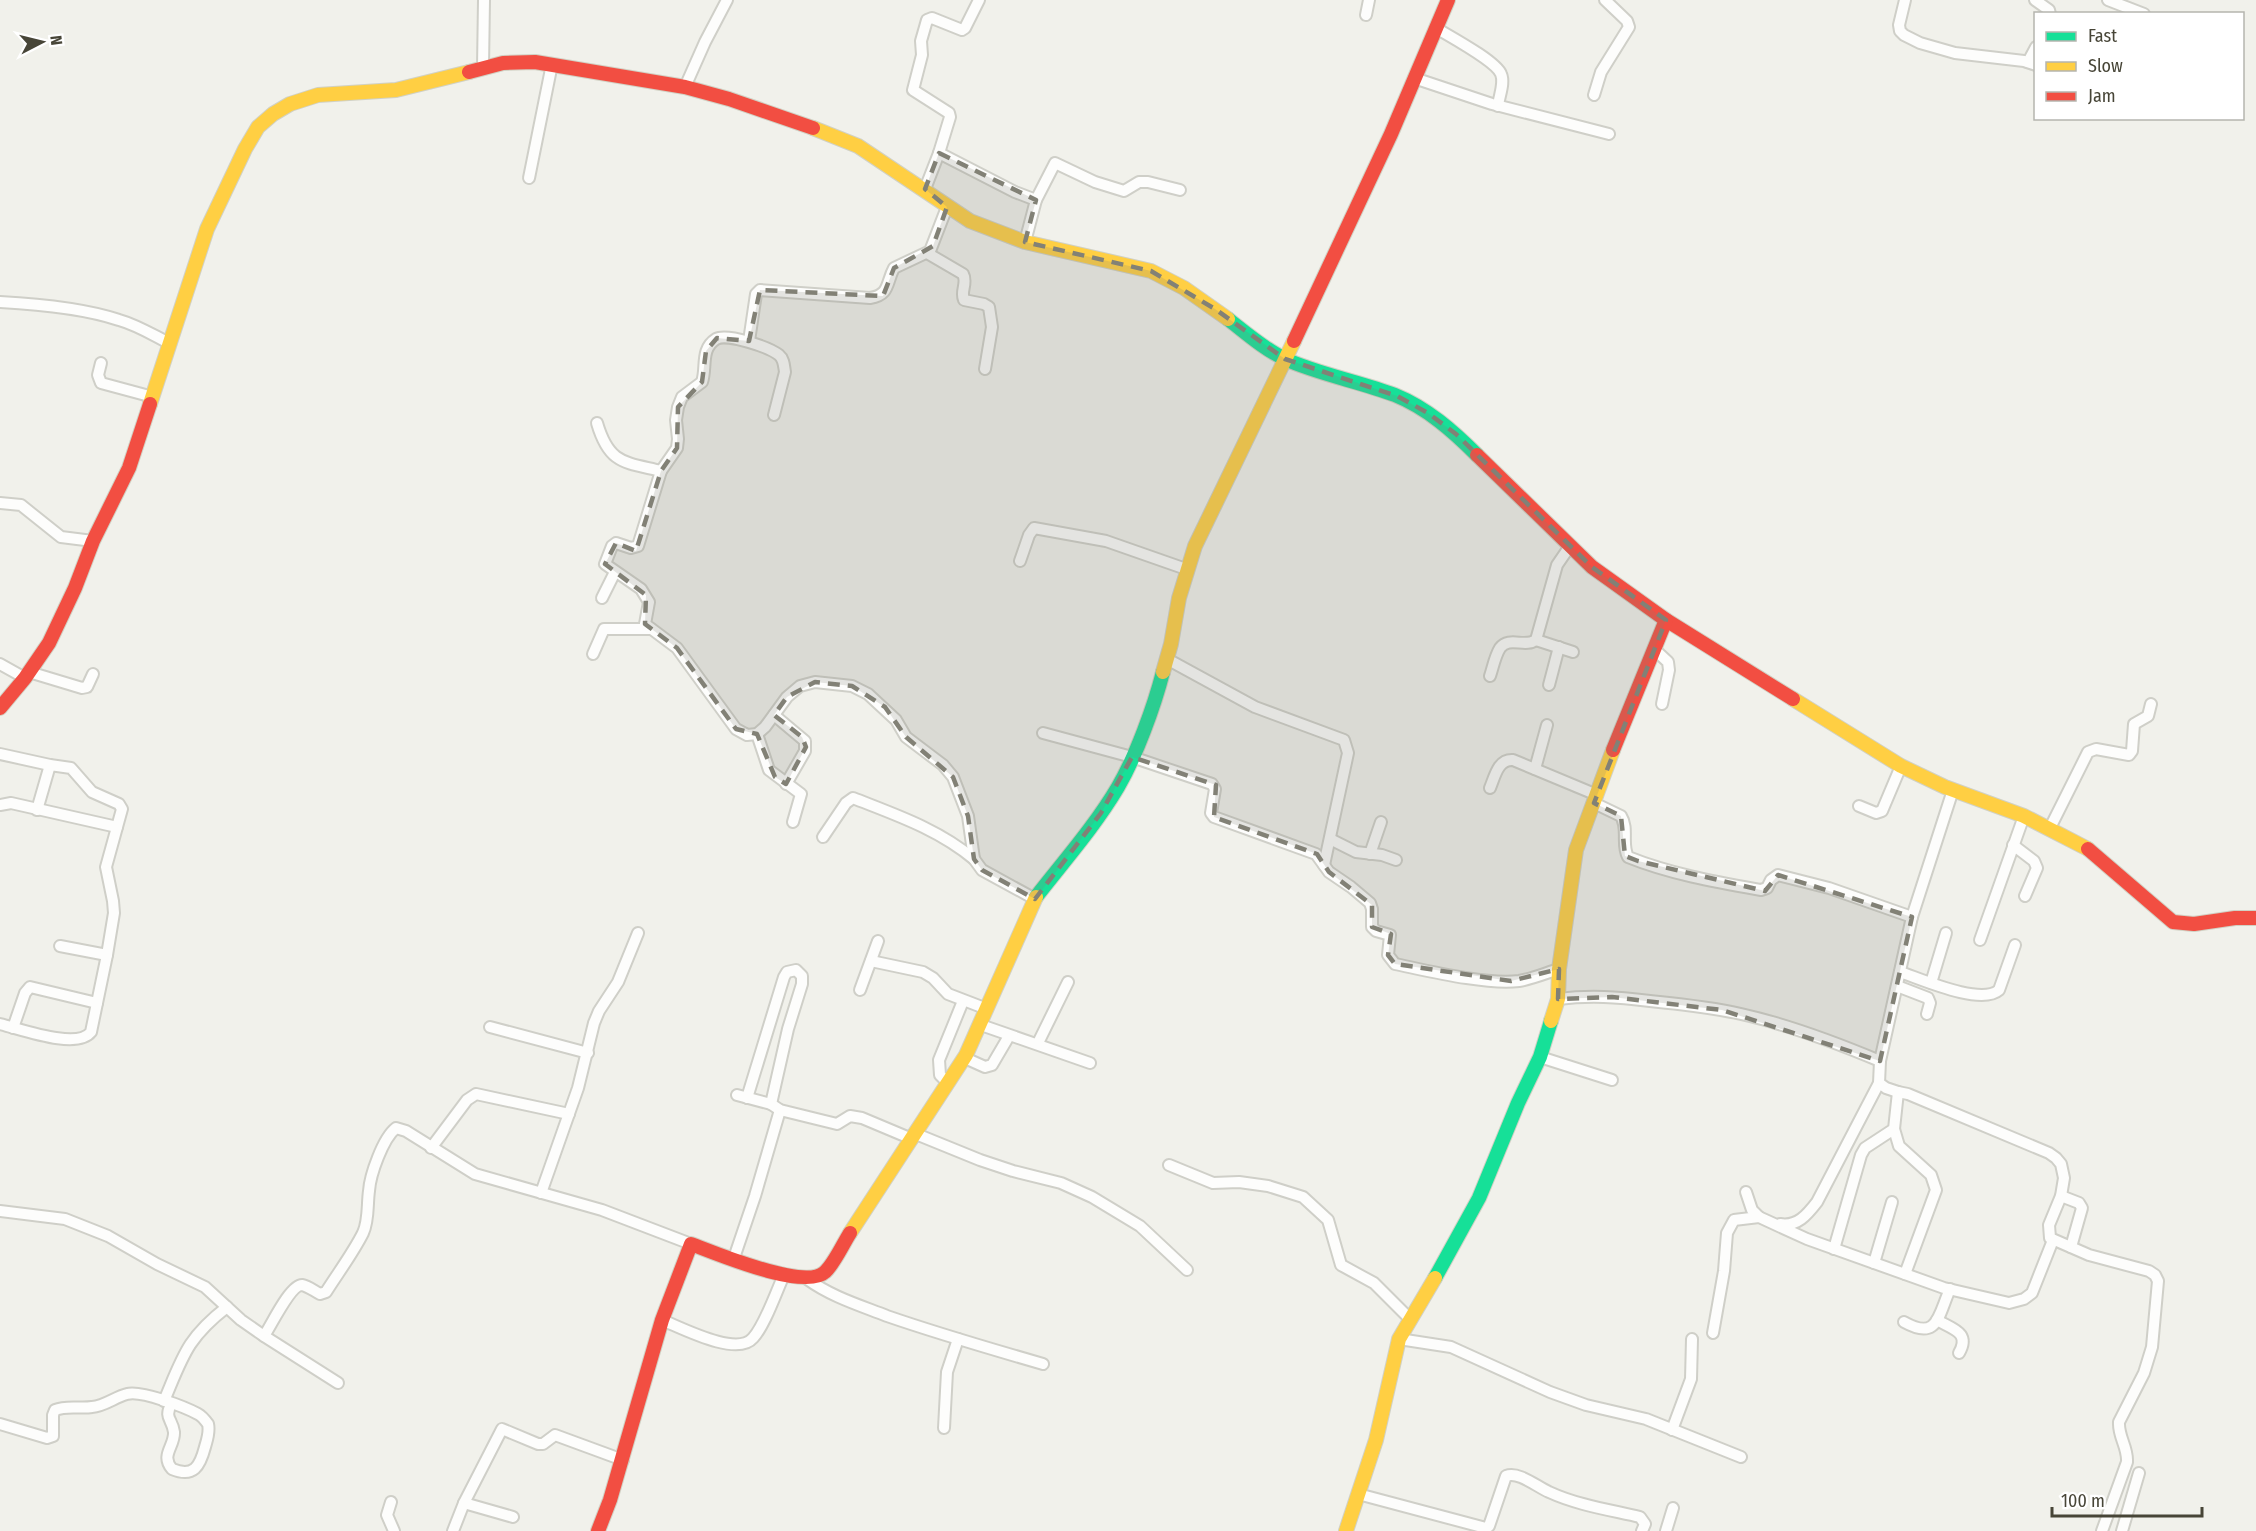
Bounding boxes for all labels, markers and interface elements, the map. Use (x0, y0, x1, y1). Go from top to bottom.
north arrow (12, 12, 72, 72)
legend (2034, 12, 2244, 120)
text: Fast (2088, 25, 2117, 47)
text: N (46, 34, 66, 46)
text: Slow (2088, 55, 2123, 77)
text: Jam (2088, 85, 2116, 107)
scale bar (2052, 1480, 2202, 1518)
text: 100 m (2061, 1490, 2105, 1512)

